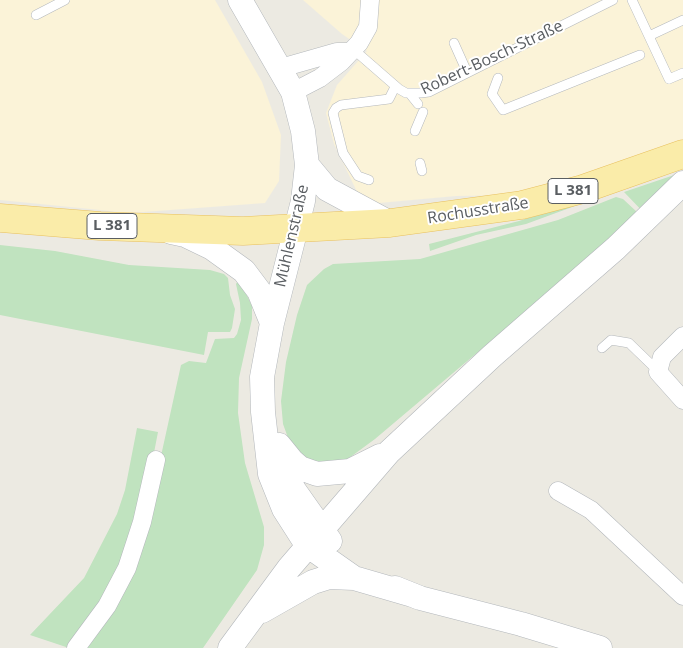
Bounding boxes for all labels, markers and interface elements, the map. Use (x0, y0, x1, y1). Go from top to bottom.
street label: Robert-Bosch-Straße (418, 17, 566, 99)
road number: L 381 (548, 178, 598, 204)
street label: Mühlenstraße (271, 183, 313, 289)
street label: Rochusstraße (426, 194, 530, 228)
road number: L 381 (87, 214, 137, 238)

